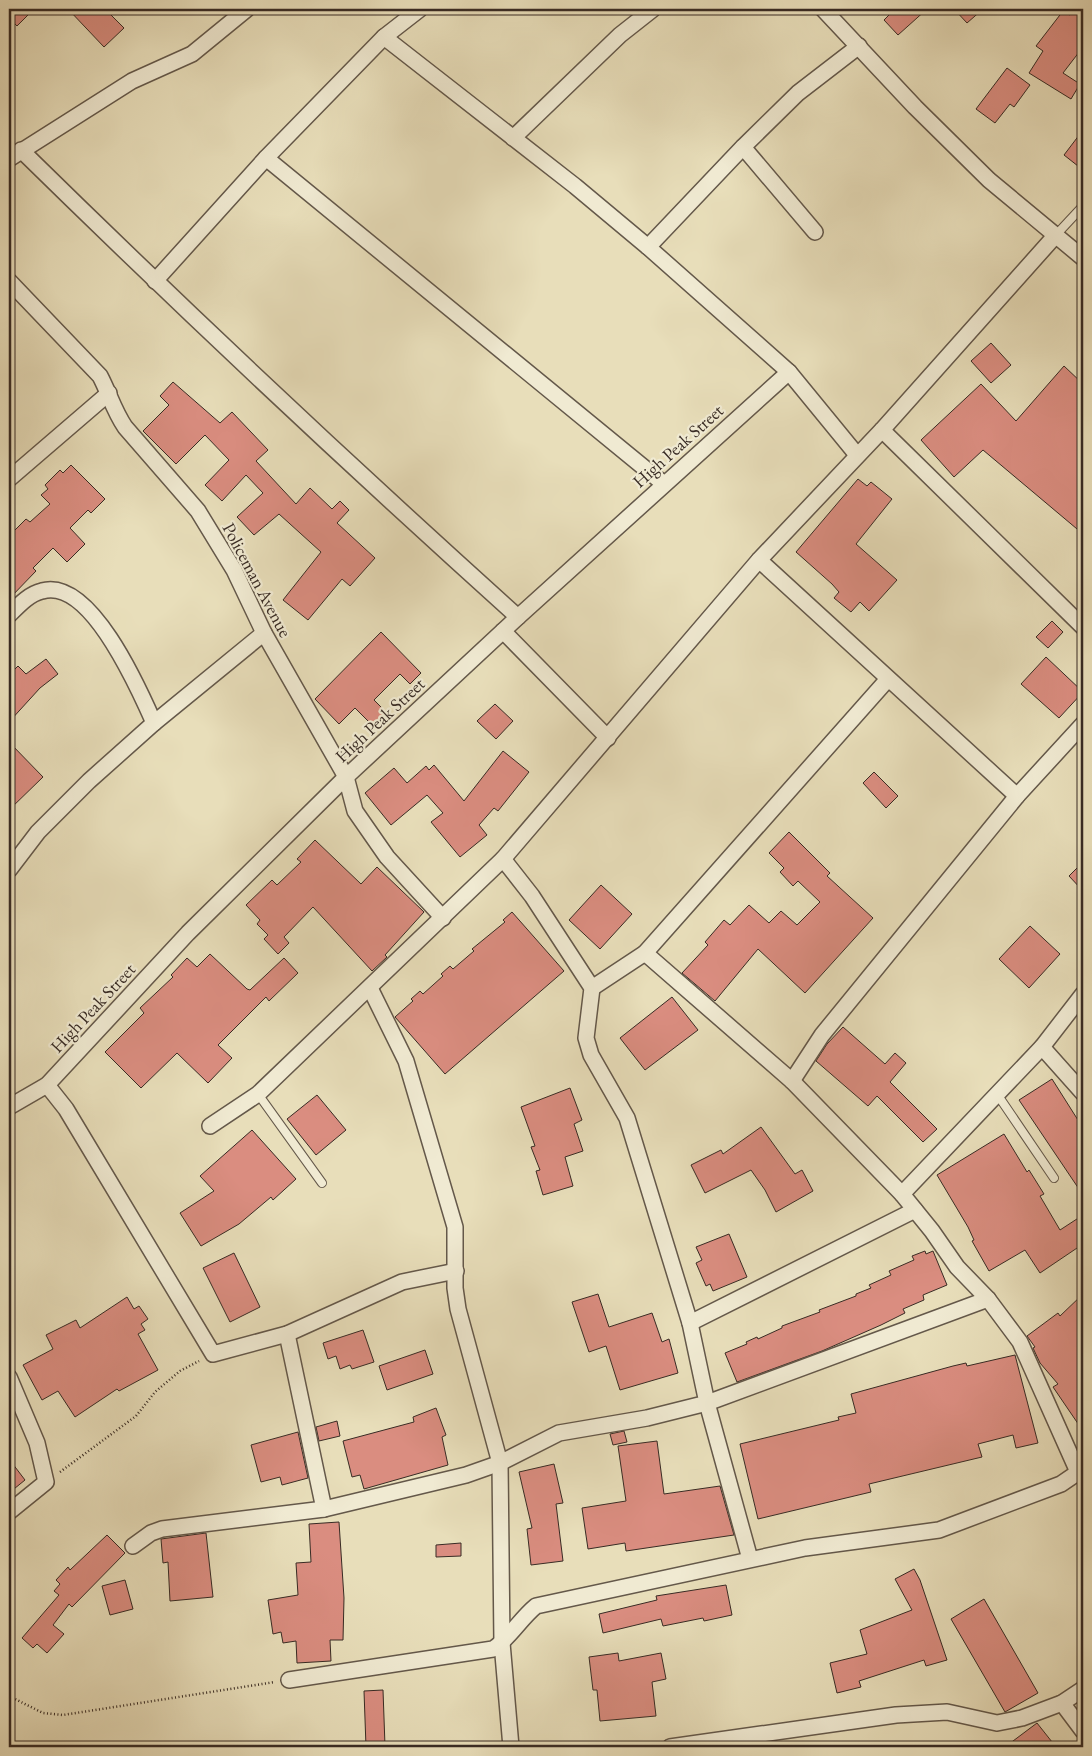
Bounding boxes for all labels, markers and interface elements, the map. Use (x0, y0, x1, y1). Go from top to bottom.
street label: High Peak Street (627, 399, 728, 492)
street label: Policeman Avenue (218, 519, 297, 641)
street label: High Peak Street (330, 672, 430, 767)
street label: High Peak Street (45, 958, 140, 1057)

